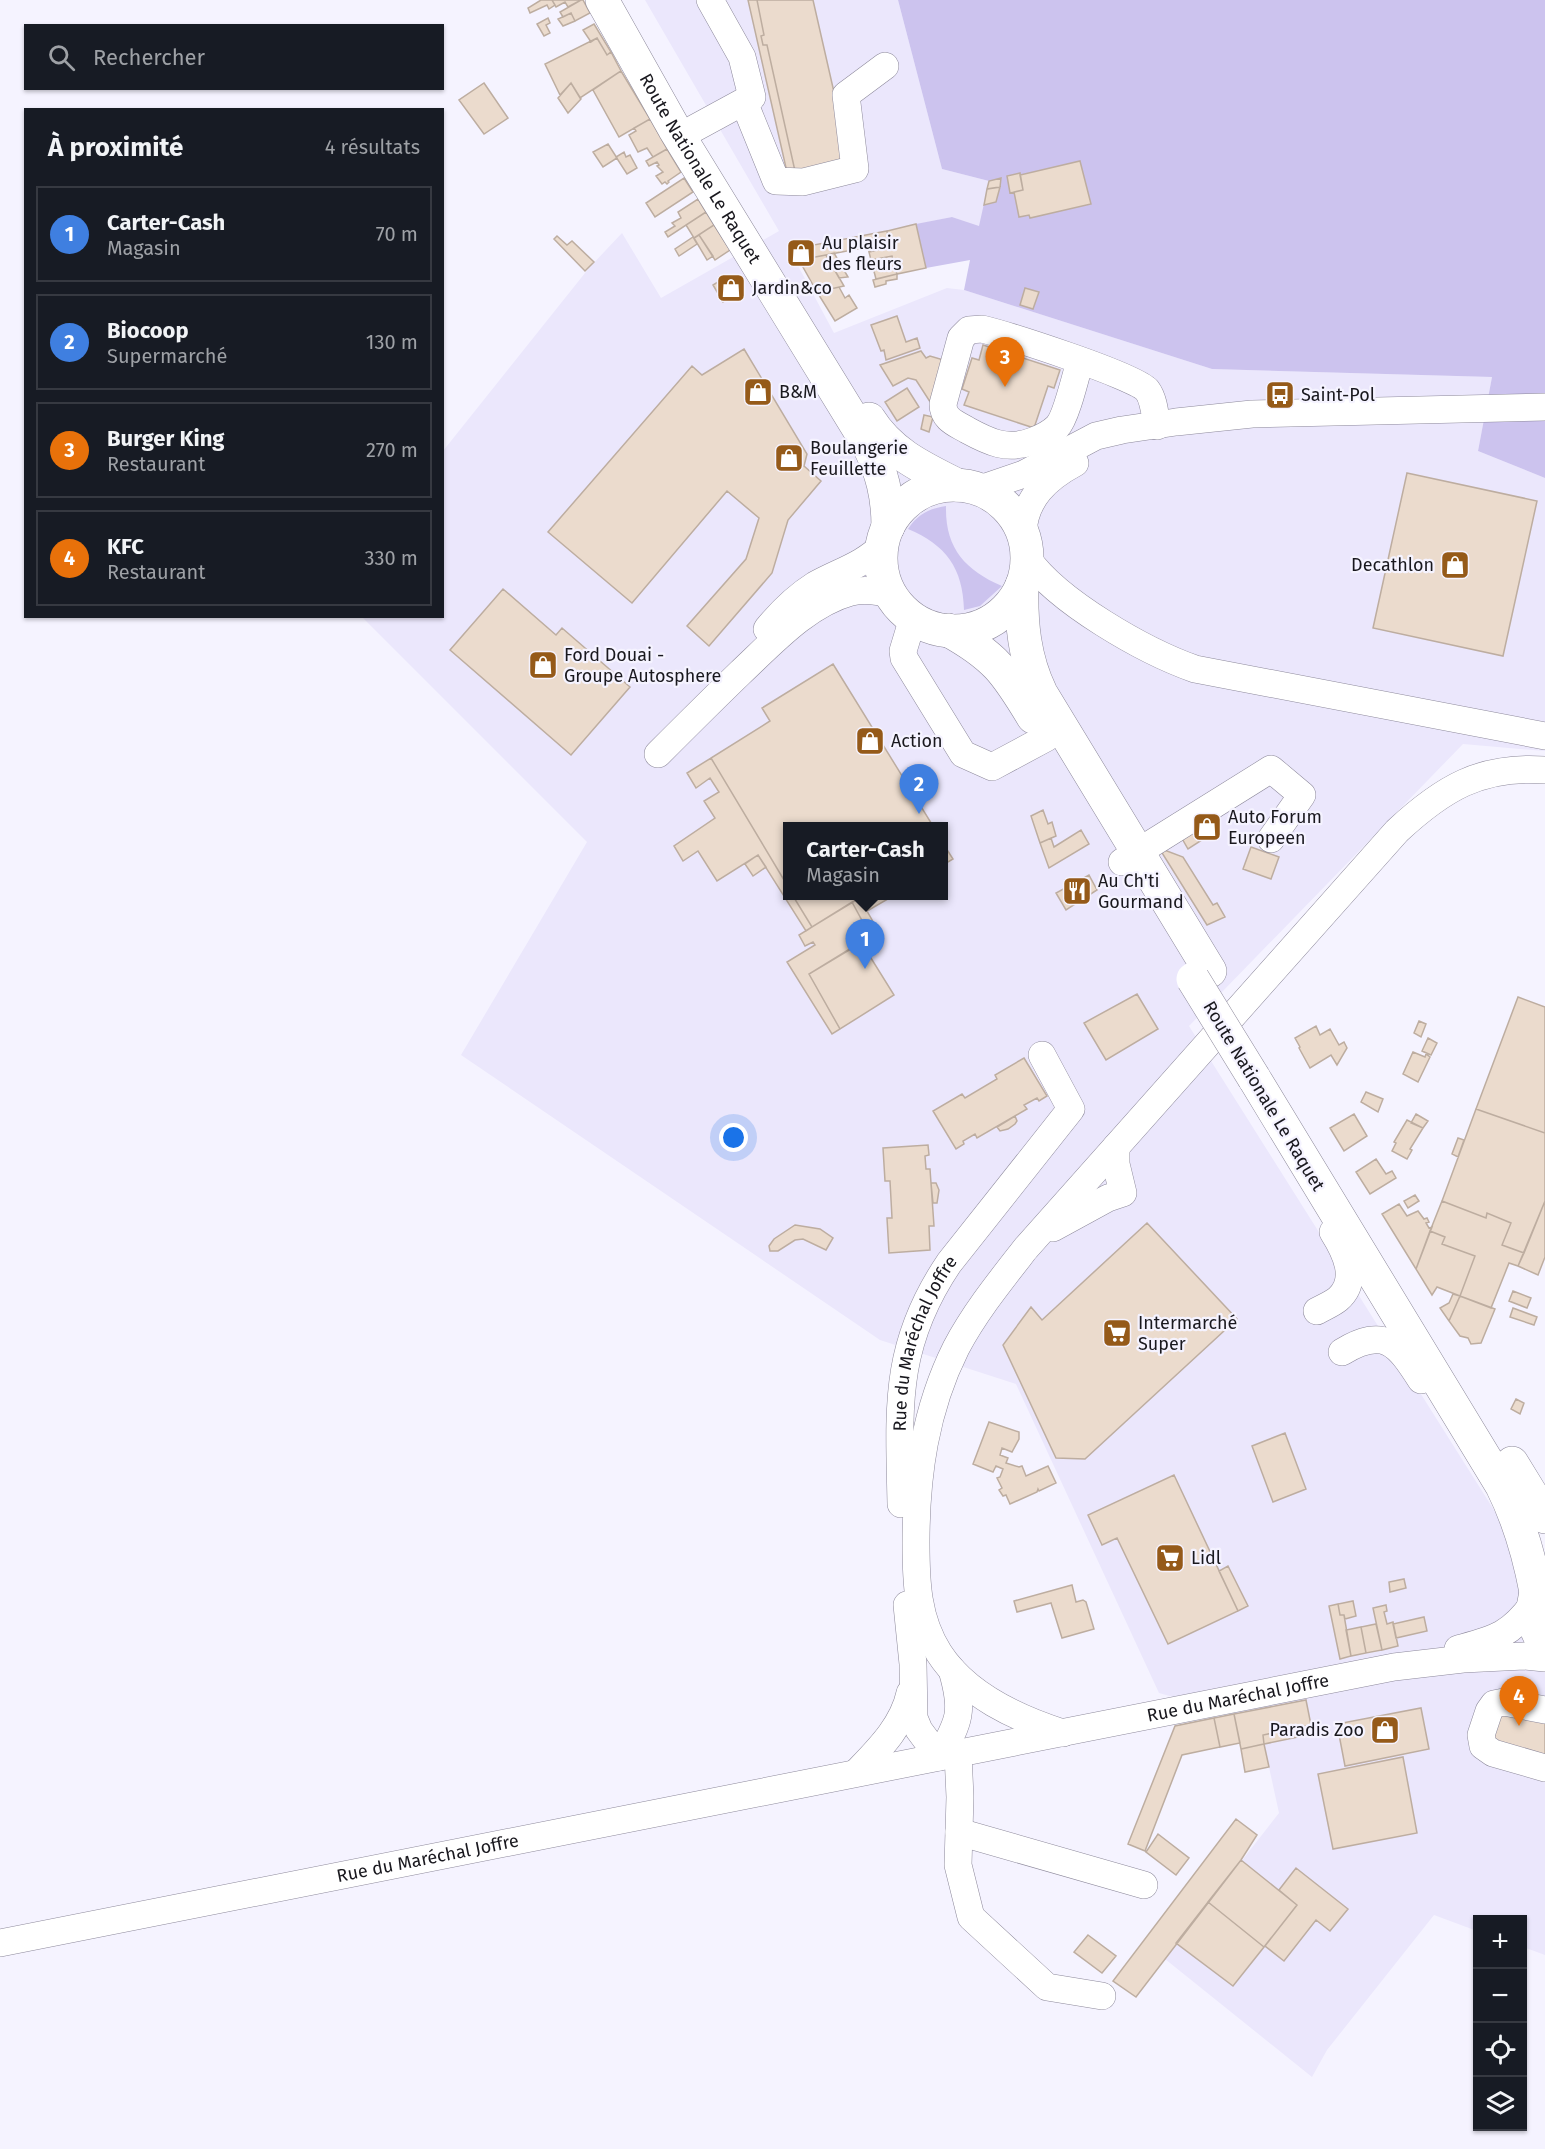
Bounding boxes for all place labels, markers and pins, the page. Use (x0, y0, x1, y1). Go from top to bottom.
place label: Au plaisir des fleurs (822, 232, 902, 275)
shop icon: Au plaisir des fleurs (785, 237, 817, 269)
shop icon: Jardin&co (715, 272, 747, 304)
place label: Jardin&co (752, 277, 832, 299)
pin: 3 (986, 338, 1024, 387)
shop icon: B&M (742, 376, 774, 408)
bus stop icon: Saint-Pol (1264, 379, 1296, 411)
place label: B&M (779, 381, 817, 403)
place label: Saint-Pol (1301, 384, 1375, 406)
place label: Boulangerie Feuillette (810, 437, 908, 480)
shop icon: Boulangerie Feuillette (773, 442, 805, 474)
shop icon: Decathlon (1439, 549, 1471, 581)
place label: Decathlon (1351, 554, 1434, 576)
place label: Ford Douai - Groupe Autosphere (564, 644, 721, 687)
shop icon: Ford Douai - Groupe Autosphere (527, 649, 559, 681)
shop icon: Action (854, 725, 886, 757)
place label: Action (891, 730, 943, 752)
pin: 2 (900, 764, 938, 814)
place label: Auto Forum Europeen (1228, 806, 1322, 849)
shop icon: Auto Forum Europeen (1191, 811, 1223, 843)
place label: Au Ch'ti Gourmand (1098, 870, 1184, 913)
restaurant icon: Au Ch'ti Gourmand (1061, 875, 1093, 907)
pin: 1 (846, 920, 884, 969)
place label: Intermarché Super (1138, 1312, 1237, 1355)
supermarket icon: Intermarché Super (1101, 1317, 1133, 1349)
supermarket icon: Lidl (1154, 1542, 1186, 1574)
place label: Lidl (1191, 1547, 1221, 1569)
pin: 4 (1500, 1676, 1538, 1726)
shop icon: Paradis Zoo (1369, 1714, 1401, 1746)
place label: Paradis Zoo (1270, 1719, 1364, 1741)

